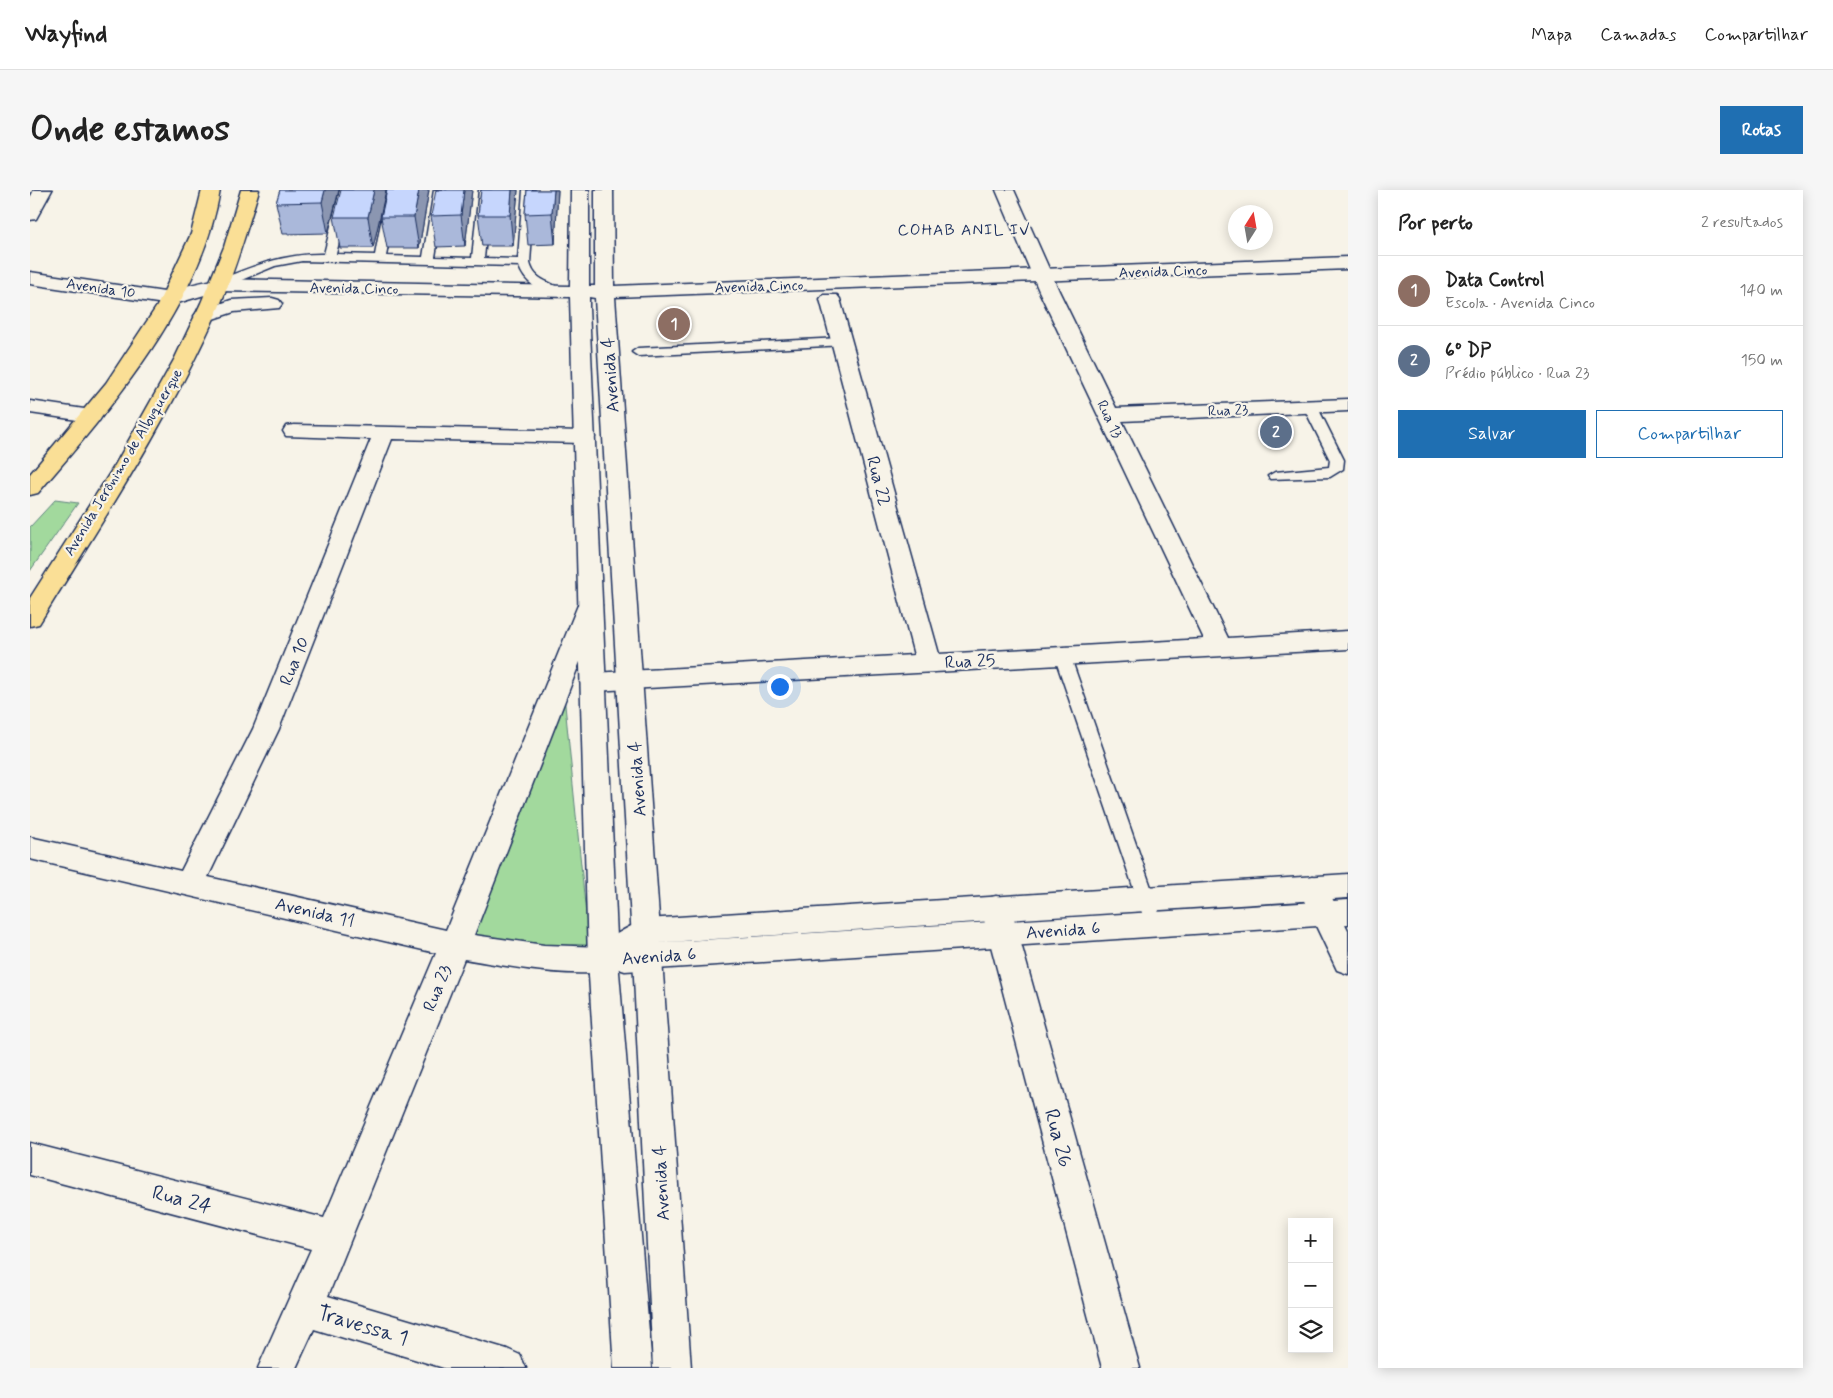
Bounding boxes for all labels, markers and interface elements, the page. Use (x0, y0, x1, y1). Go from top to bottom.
text: Wayfind (25, 19, 107, 50)
text: Mapa (1531, 23, 1572, 47)
text: Camadas (1600, 23, 1676, 47)
text: Compartilhar (1704, 23, 1808, 47)
button: Rotas (1720, 106, 1803, 154)
text: Onde estamos (30, 107, 230, 153)
north arrow (1228, 205, 1273, 250)
text: Por perto (1398, 209, 1473, 237)
text: 2 resultados (1701, 212, 1783, 233)
district label: COHAB ANIL IV (897, 220, 1031, 241)
street label: Avenida Cinco (1118, 260, 1208, 284)
text: Data Control (1445, 268, 1544, 293)
street label: Avenida 10 (65, 274, 137, 304)
street label: Avenida Cinco (714, 275, 804, 299)
street label: Avenida Cinco (309, 278, 399, 300)
text: 1 (1410, 280, 1418, 301)
text: 140 m (1739, 280, 1783, 301)
text: Escola · Avenida Cinco (1445, 293, 1595, 314)
pin: 1 (658, 305, 690, 343)
street label: Avenida 4 (596, 336, 626, 414)
text: 6º DP (1445, 338, 1491, 363)
text: 2 (1410, 350, 1418, 371)
text: 150 m (1741, 350, 1783, 371)
text: Prédio público · Rua 23 (1445, 363, 1590, 384)
street label: Avenida Jerônimo de Albuquerque (60, 365, 188, 560)
street label: Rua 13 (1091, 397, 1127, 442)
street label: Rua 23 (1207, 400, 1249, 422)
button: Salvar (1398, 410, 1586, 458)
button: Compartilhar (1596, 410, 1783, 458)
pin: 2 (1260, 413, 1292, 451)
street label: Rua 22 (860, 454, 896, 509)
street label: Rua 10 (274, 633, 316, 689)
street label: Rua 25 (944, 649, 996, 675)
your location (767, 674, 793, 700)
street label: Avenida 4 (623, 740, 653, 818)
street label: Avenida 11 (273, 892, 357, 934)
street label: Avenida 6 (1025, 916, 1101, 946)
street label: Avenida 6 (621, 942, 697, 972)
street label: Rua 23 (418, 961, 458, 1015)
street label: Rua 26 (1037, 1106, 1079, 1171)
street label: Avenida 4 (648, 1144, 676, 1221)
street label: Rua 24 (149, 1179, 215, 1221)
map controls (1288, 1218, 1333, 1353)
button: + (1288, 1218, 1333, 1263)
button: − (1288, 1263, 1333, 1308)
street label: Travessa 1 (314, 1299, 411, 1353)
button: layers (1288, 1308, 1333, 1353)

